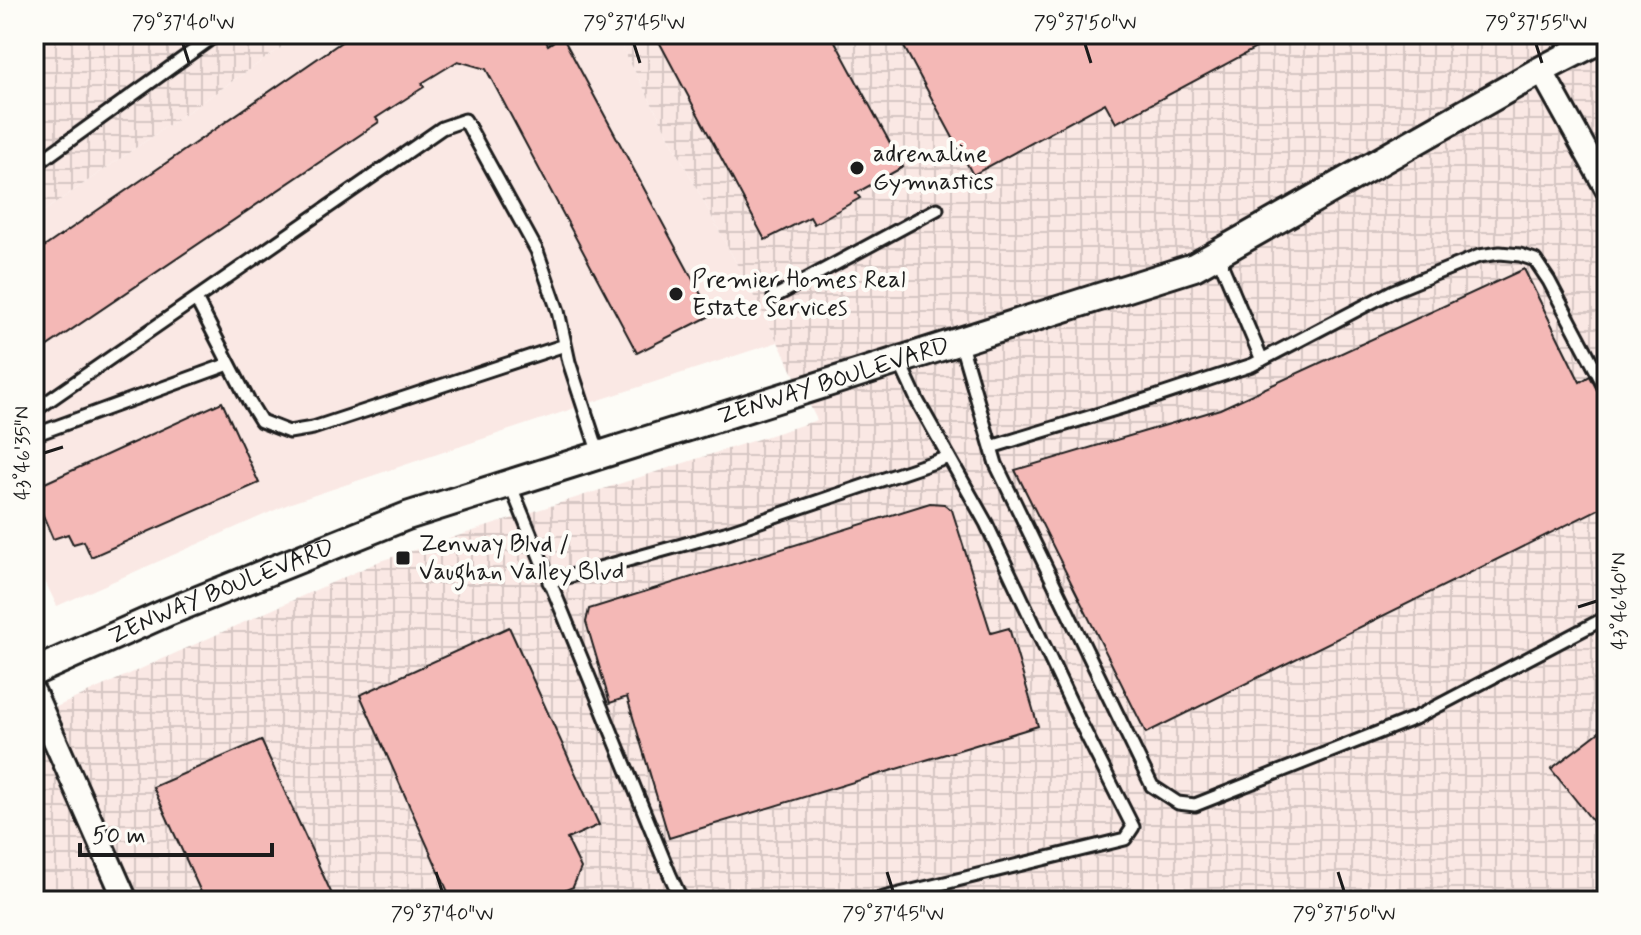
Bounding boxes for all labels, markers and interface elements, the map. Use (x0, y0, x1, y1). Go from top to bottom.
text: 79°37'40"W (132, 10, 234, 37)
text: 79°37'45"W (583, 10, 685, 37)
text: 79°37'50"W (1033, 10, 1137, 37)
text: 79°37'55"W (1485, 10, 1587, 37)
place label: adrenaline Gymnastics (873, 139, 994, 198)
marker: adrenaline Gymnastics (848, 159, 866, 177)
place label: Premier Homes Real Estate Services (692, 265, 905, 324)
marker: Premier Homes Real Estate Services (667, 285, 685, 303)
street label: ZENWAY BOULEVARD (714, 330, 953, 432)
text: 43°46'35"N (10, 406, 37, 500)
place label: Zenway Blvd / Vaughan Valley Blvd (419, 529, 624, 591)
street label: ZENWAY BOULEVARD (104, 531, 339, 652)
marker: Zenway Blvd / Vaughan Valley Blvd (394, 549, 412, 567)
text: 43°46'40"N (1607, 552, 1634, 650)
scale bar (80, 807, 272, 857)
text: 50 m (92, 821, 146, 852)
text: 79°37'40"W (391, 901, 493, 928)
text: 79°37'45"W (842, 901, 944, 928)
text: 79°37'50"W (1292, 901, 1396, 928)

